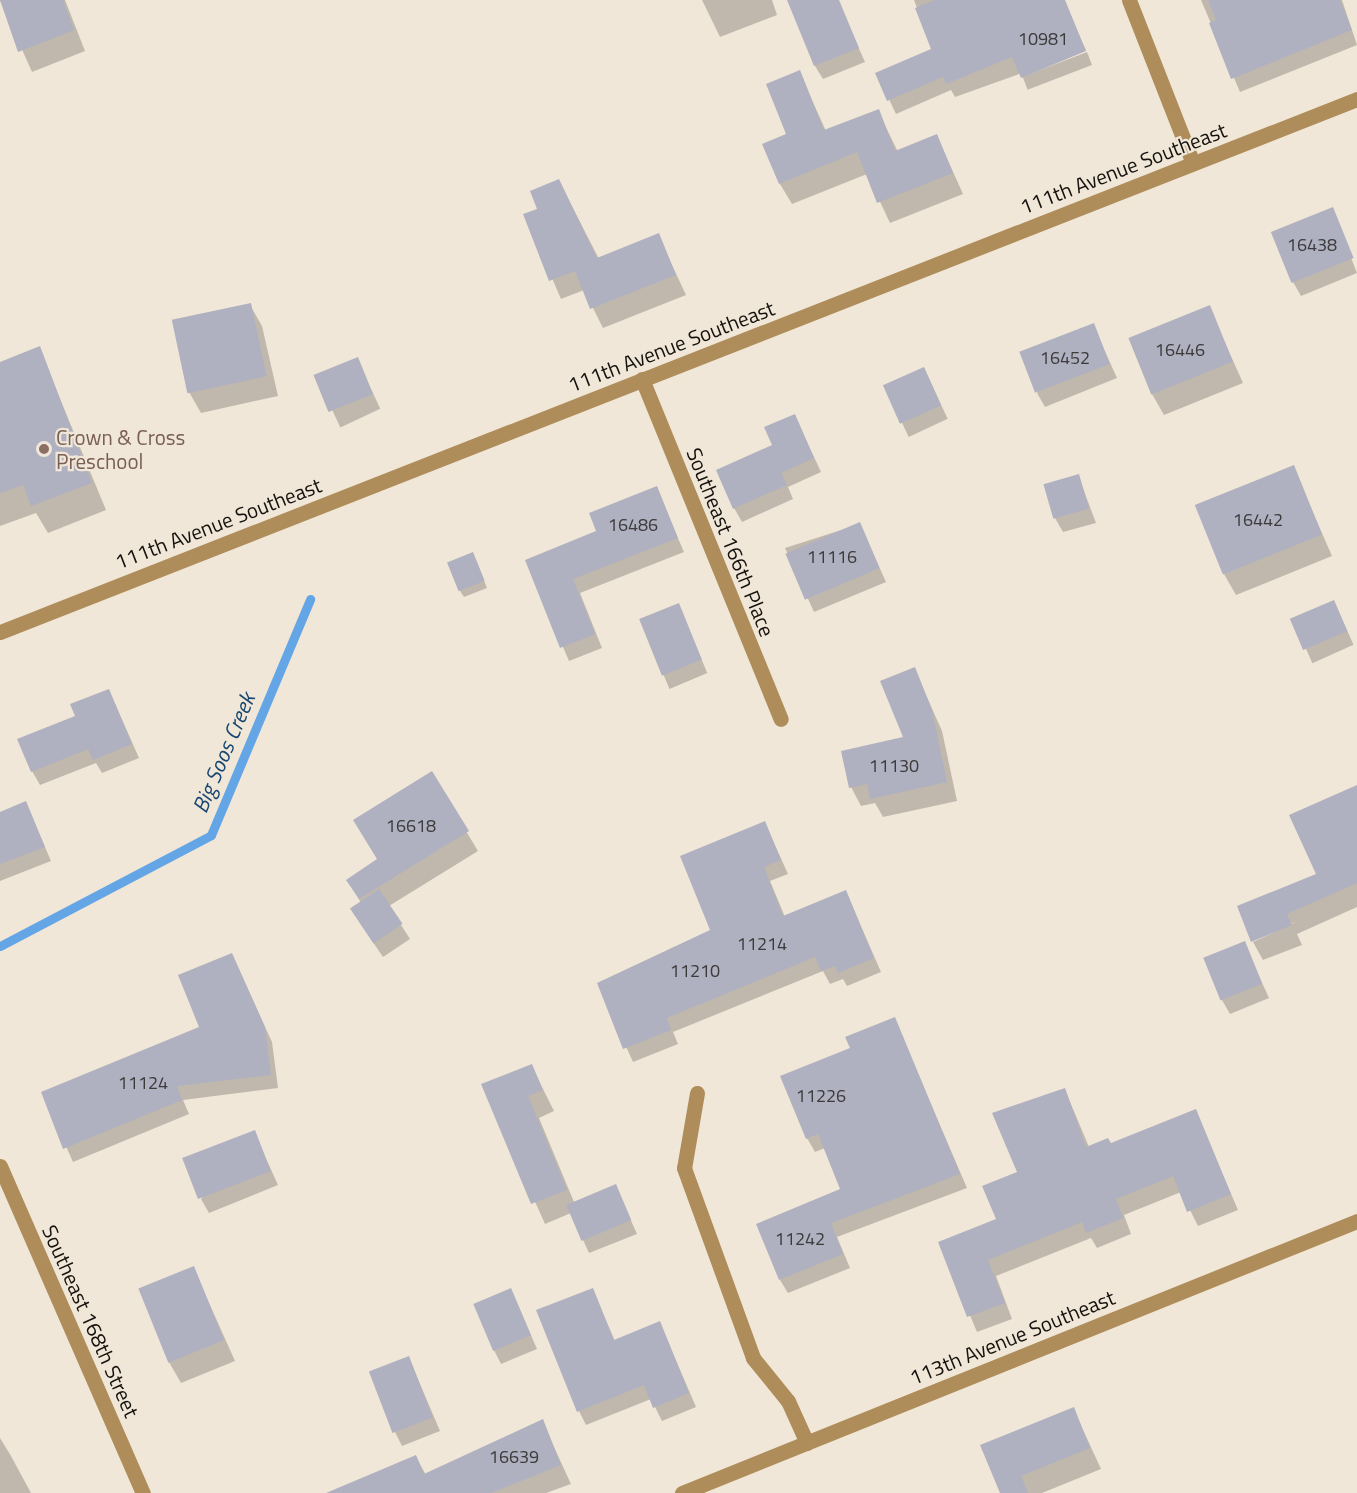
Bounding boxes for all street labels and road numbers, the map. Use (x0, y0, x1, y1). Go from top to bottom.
street label: 111th Avenue Southeast (1016, 117, 1230, 219)
street label: 111th Avenue Southeast (564, 295, 778, 397)
street label: Southeast 166th Place (682, 444, 780, 640)
street label: 111th Avenue Southeast (111, 472, 325, 574)
street label: Southeast 168th Street (37, 1221, 145, 1421)
street label: 113th Avenue Southeast (906, 1284, 1118, 1390)

